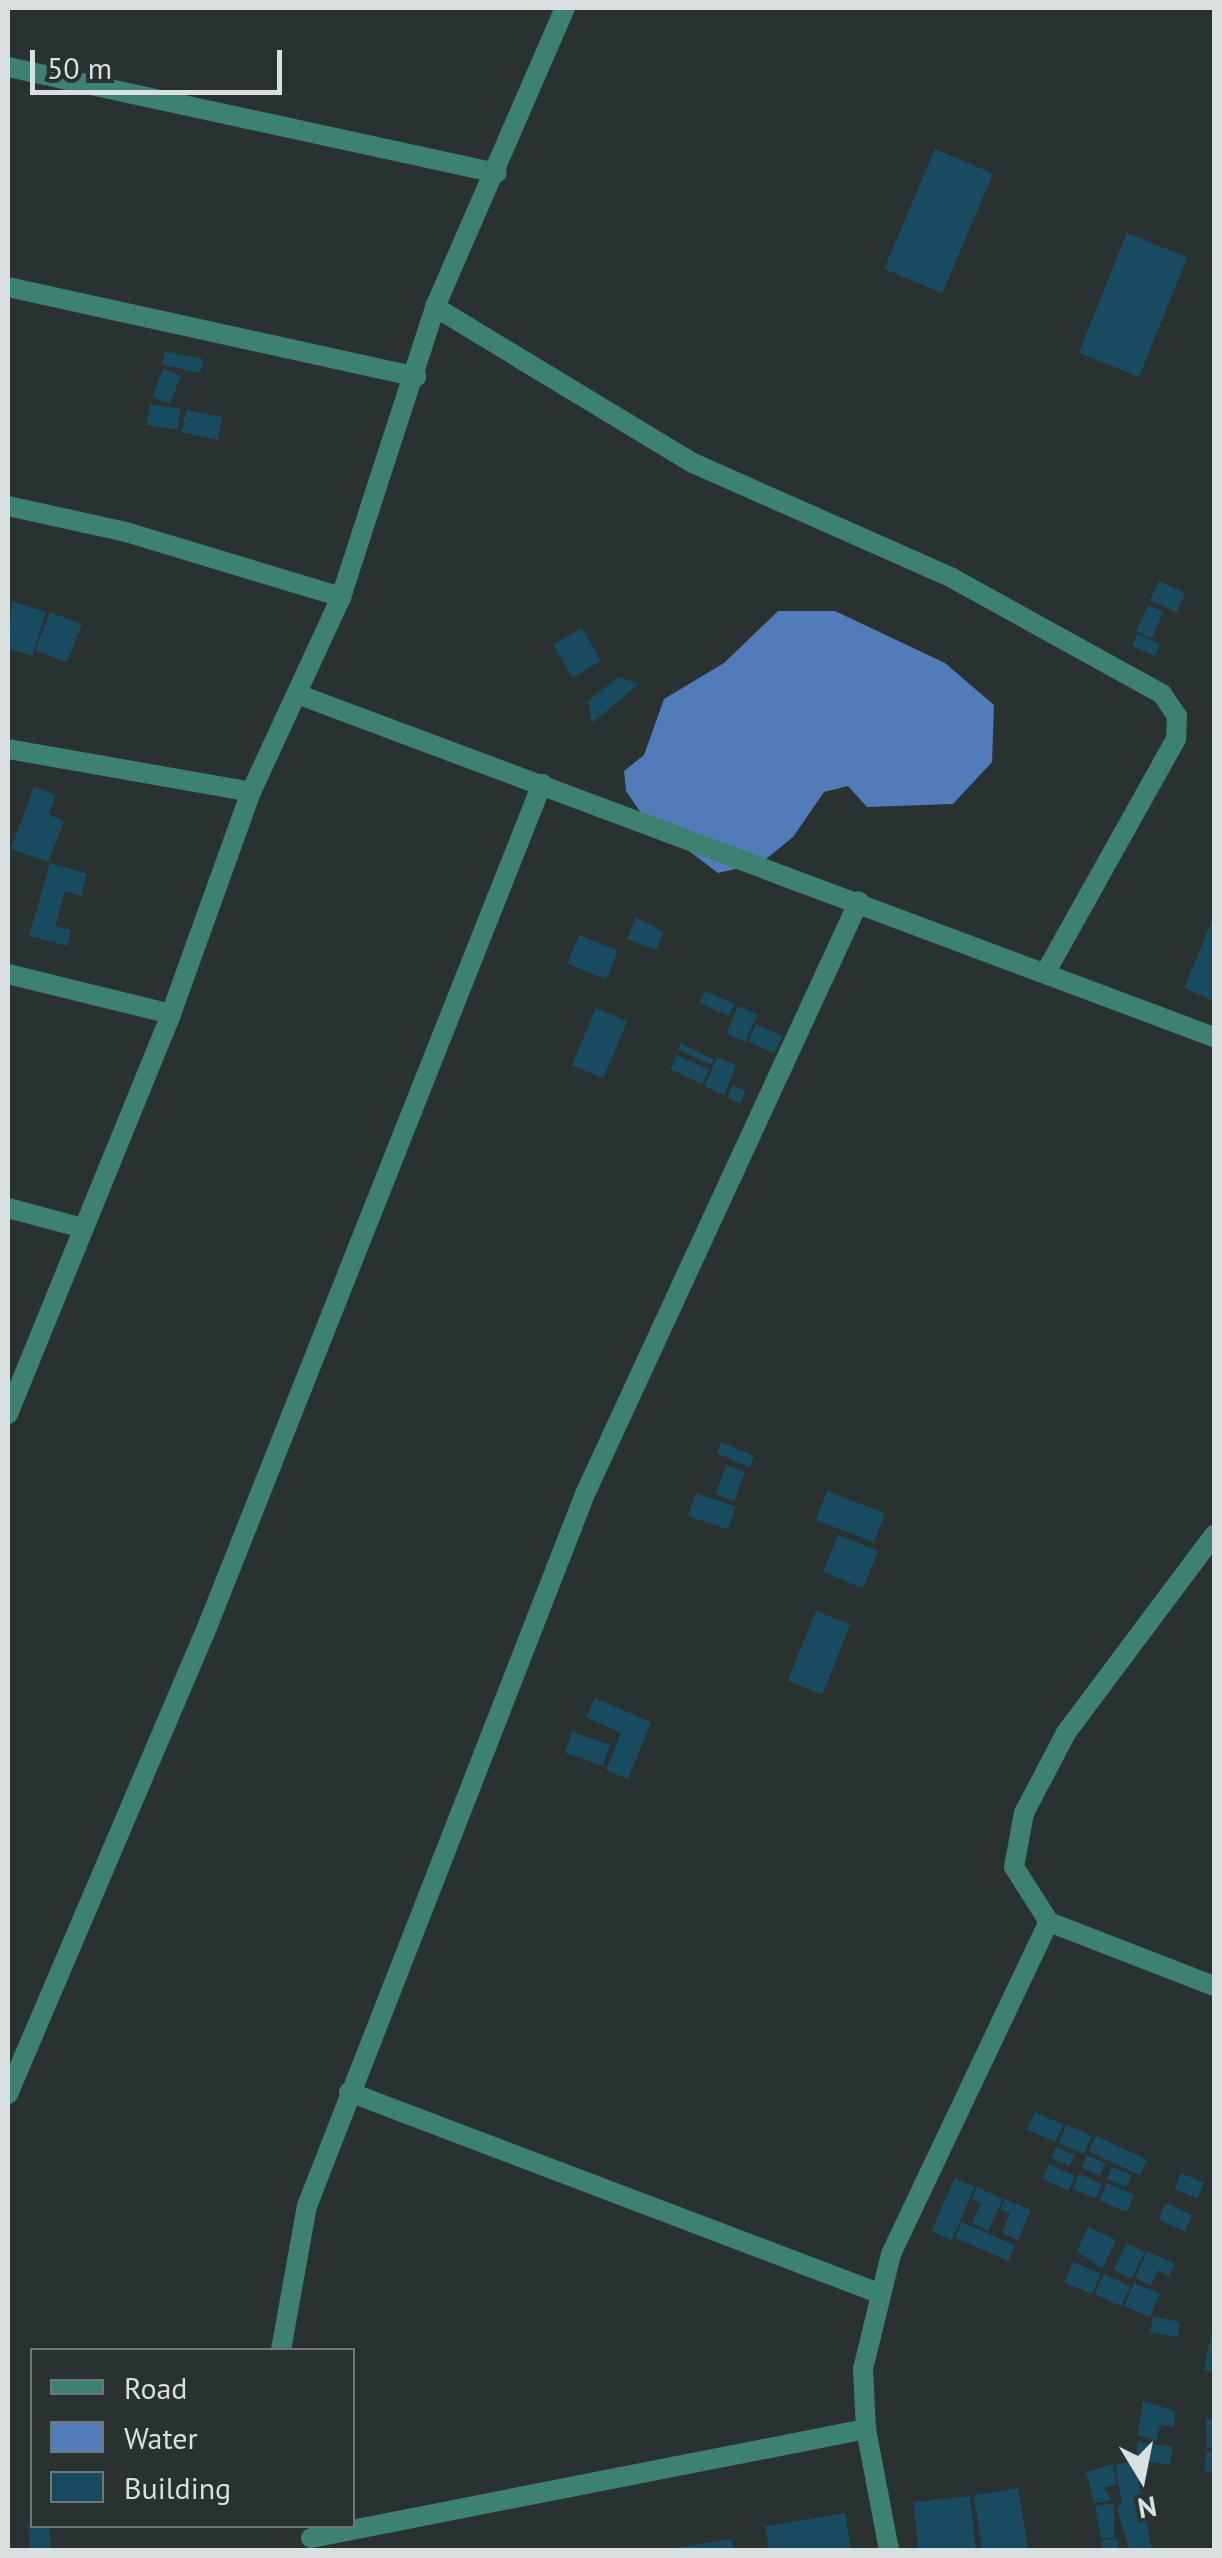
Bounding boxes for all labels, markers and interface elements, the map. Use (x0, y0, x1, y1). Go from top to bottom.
scale bar (35, 30, 288, 92)
text: 50 m (47, 48, 112, 87)
legend (30, 2348, 355, 2528)
text: Road (124, 2368, 188, 2407)
text: Water (124, 2418, 198, 2457)
north arrow (1092, 2428, 1192, 2528)
text: Building (124, 2468, 231, 2507)
text: N (1135, 2488, 1160, 2528)

